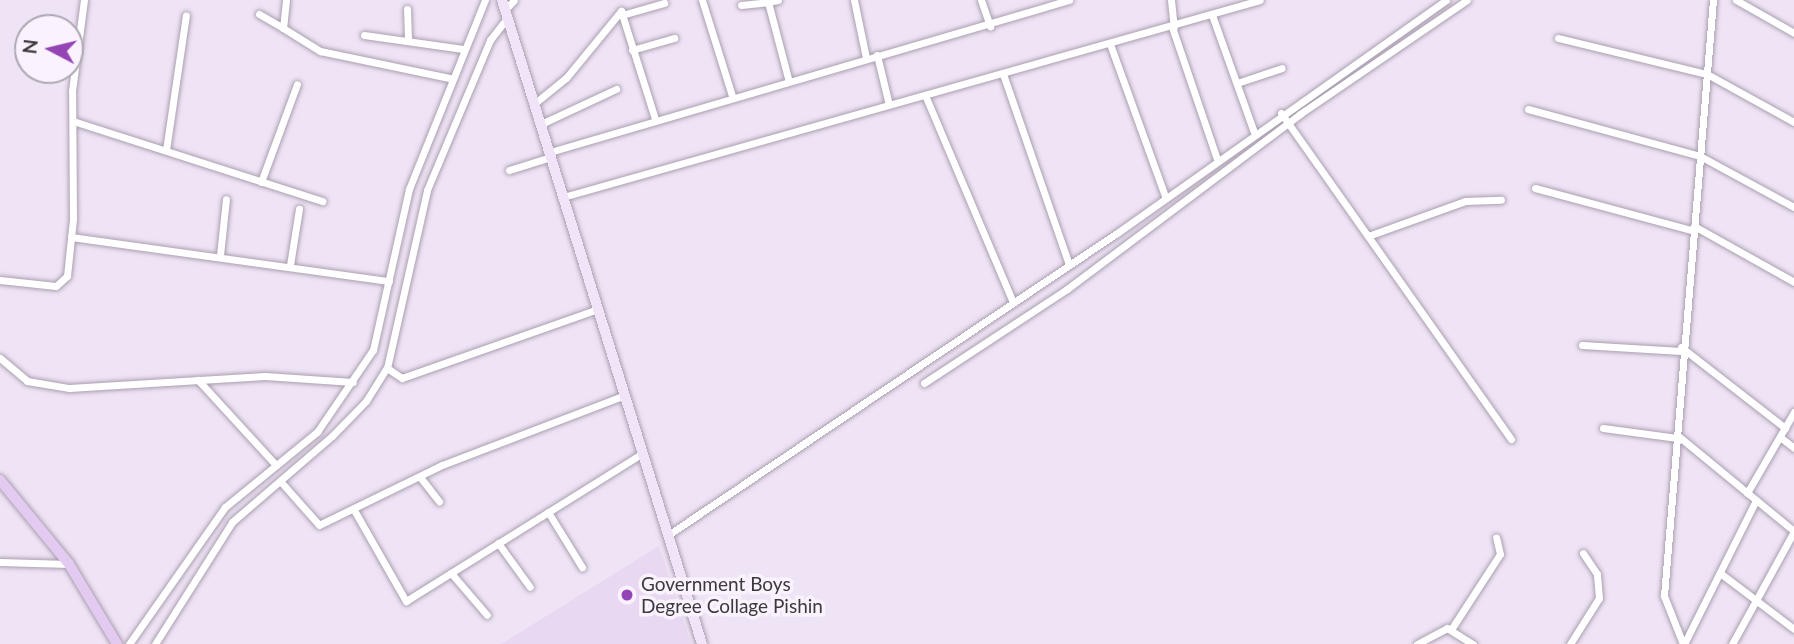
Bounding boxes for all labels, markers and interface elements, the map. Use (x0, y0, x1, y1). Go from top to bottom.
north arrow (14, 14, 84, 84)
text: N (17, 38, 42, 55)
place label: Government Boys Degree Collage Pishin (641, 573, 823, 617)
marker: Government Boys Degree Collage Pishin (619, 587, 635, 603)

